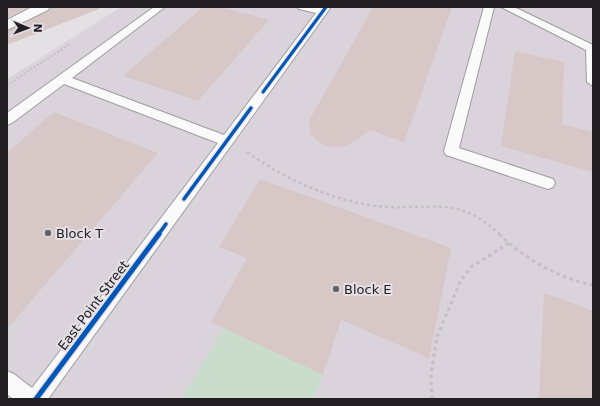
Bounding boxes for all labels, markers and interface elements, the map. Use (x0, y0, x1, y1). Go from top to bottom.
north arrow (8, 8, 48, 48)
text: N (31, 23, 44, 33)
place label: Block T (56, 226, 103, 241)
marker: Block T (43, 228, 53, 238)
street label: East Point Street (55, 258, 132, 353)
place label: Block E (344, 282, 392, 297)
marker: Block E (331, 284, 341, 294)

